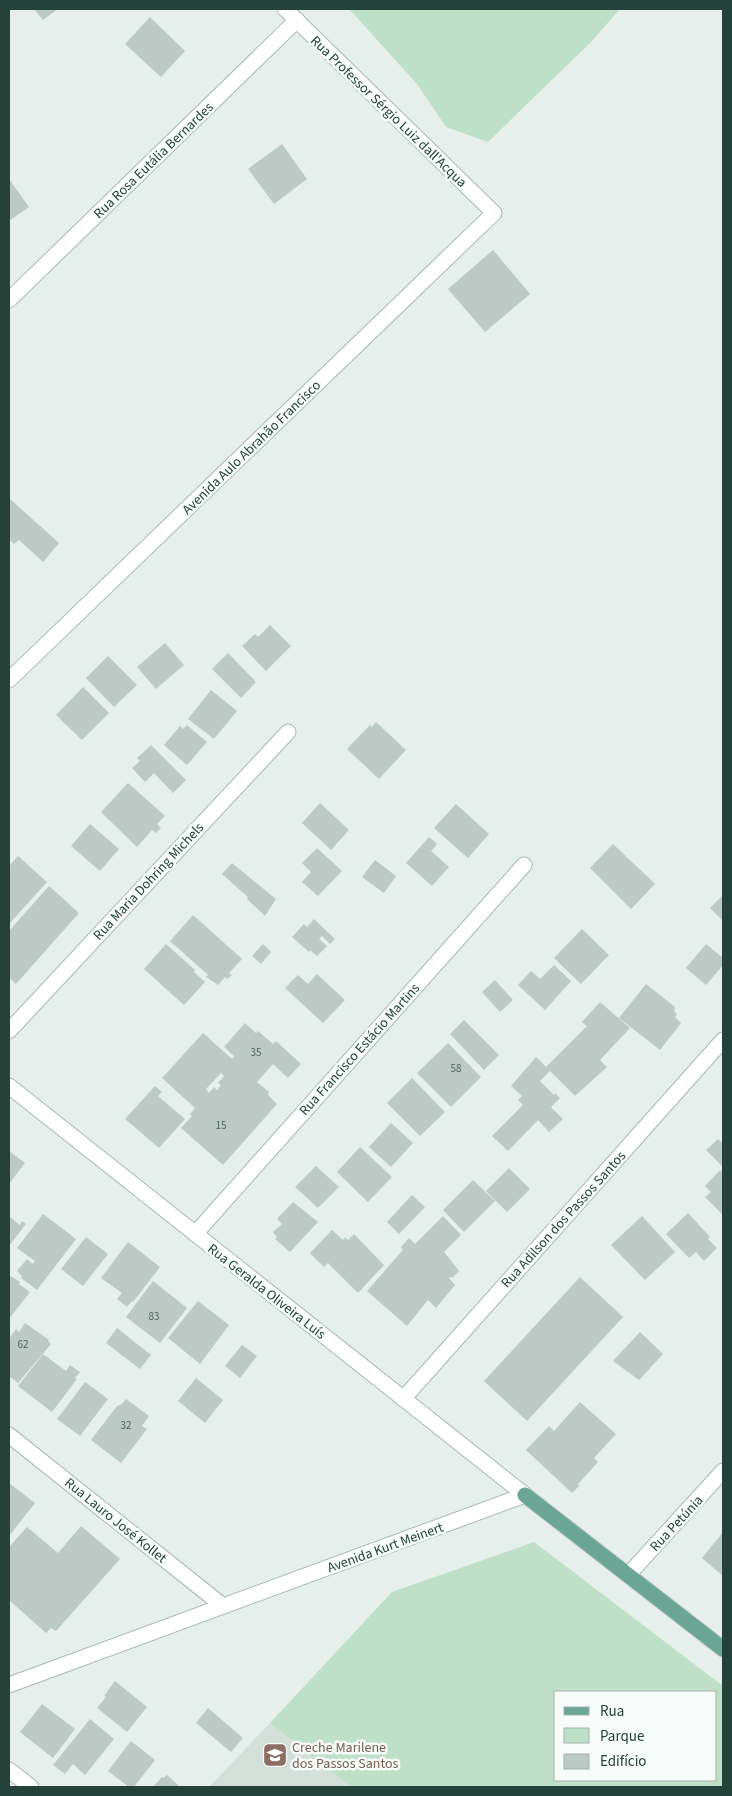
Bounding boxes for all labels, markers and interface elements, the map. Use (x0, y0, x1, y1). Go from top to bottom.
street label: Rua Professor Sérgio Luiz dall'Acqua (306, 31, 471, 192)
street label: Rua Rosa Eutália Bernardes (89, 98, 218, 223)
street label: Avenida Aulo Abrahão Francisco (178, 376, 326, 520)
street label: Rua Maria Dohring Michels (89, 818, 209, 945)
street label: Rua Francisco Estácio Martins (295, 979, 425, 1120)
house number: 35 (251, 1045, 261, 1060)
house number: 58 (451, 1061, 462, 1076)
house number: 15 (216, 1118, 226, 1133)
street label: Rua Adilson dos Passos Santos (497, 1147, 631, 1293)
street label: Rua Geralda Oliveira Luís (203, 1239, 330, 1344)
house number: 83 (149, 1309, 159, 1324)
house number: 62 (18, 1337, 28, 1352)
house number: 32 (121, 1418, 131, 1433)
street label: Rua Lauro José Kollet (60, 1473, 171, 1568)
street label: Rua Petúnia (645, 1491, 708, 1556)
street label: Avenida Kurt Meinert (324, 1518, 446, 1578)
legend (554, 1691, 717, 1781)
text: Rua (600, 1701, 624, 1722)
text: Parque (600, 1726, 644, 1747)
place label: Creche Marilene dos Passos Santos (292, 1738, 399, 1774)
school or university icon: Creche Marilene dos Passos Santos (262, 1742, 288, 1768)
text: Edifício (600, 1751, 647, 1772)

